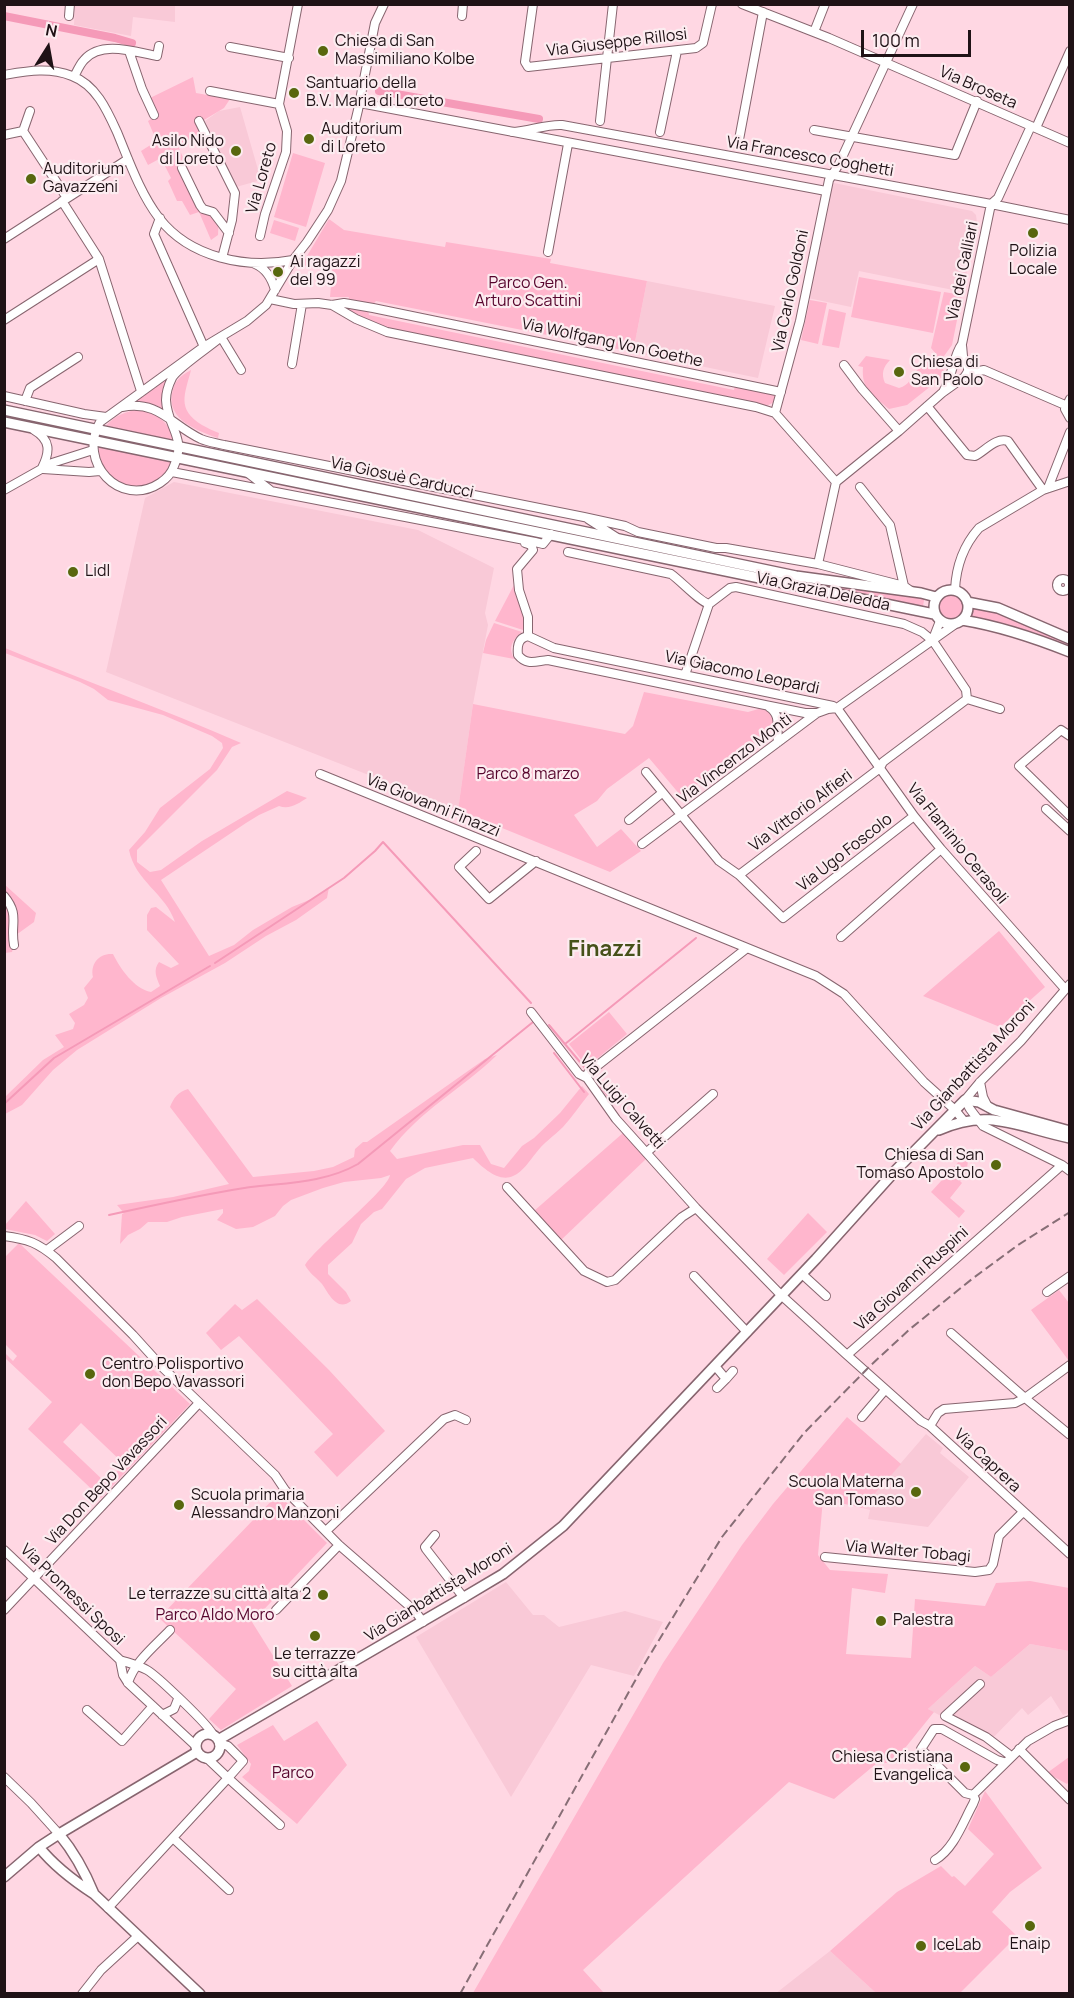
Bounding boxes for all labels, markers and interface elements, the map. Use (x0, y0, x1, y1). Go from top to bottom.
north arrow (18, 18, 78, 78)
text: N (44, 18, 59, 42)
scale bar (864, 18, 974, 56)
street label: Via Giuseppe Rillosi (546, 25, 688, 61)
text: 100 m (872, 28, 920, 52)
place label: Chiesa di San Massimiliano Kolbe (335, 32, 475, 70)
marker: Chiesa di San Massimiliano Kolbe (316, 44, 330, 58)
street label: Via Broseta (936, 62, 1020, 114)
place label: Santuario della B.V. Maria di Loreto (306, 74, 444, 112)
marker: Santuario della B.V. Maria di Loreto (287, 86, 301, 100)
place label: Auditorium di Loreto (321, 120, 402, 158)
place label: Asilo Nido di Loreto (152, 132, 224, 170)
marker: Auditorium di Loreto (302, 132, 316, 146)
street label: Via Francesco Coghetti (725, 133, 895, 181)
street label: Via Loreto (243, 140, 281, 216)
marker: Asilo Nido di Loreto (229, 144, 243, 158)
place label: Auditorium Gavazzeni (43, 160, 124, 198)
marker: Auditorium Gavazzeni (24, 172, 38, 186)
street label: Via dei Galliari (943, 220, 983, 322)
marker: Polizia Locale (1026, 226, 1040, 240)
street label: Via Carlo Goldoni (769, 228, 813, 354)
place label: Polizia Locale (1009, 242, 1057, 280)
place label: Ai ragazzi del 99 (290, 253, 360, 291)
marker: Ai ragazzi del 99 (271, 265, 285, 279)
park label: Parco Gen. Arturo Scattini (475, 274, 581, 312)
street label: Via Wolfgang Von Goethe (520, 314, 704, 372)
place label: Chiesa di San Paolo (911, 353, 983, 391)
marker: Chiesa di San Paolo (892, 365, 906, 379)
street label: Via Giosuè Carducci (329, 453, 475, 503)
place label: Lidl (85, 562, 110, 582)
marker: Lidl (66, 565, 80, 579)
street label: Via Grazia Deledda (754, 568, 892, 616)
street label: Via Giacomo Leopardi (663, 647, 821, 699)
street label: Via Vincenzo Monti (674, 710, 796, 808)
park label: Parco 8 marzo (476, 765, 580, 785)
street label: Via Vittorio Alfieri (746, 766, 856, 856)
street label: Via Giovanni Finazzi (363, 770, 503, 842)
street label: Via Flaminio Cerasoli (902, 780, 1012, 908)
street label: Via Ugo Foscolo (794, 810, 896, 896)
district label: Finazzi (568, 937, 642, 963)
street label: Via Gianbattista Moroni (909, 997, 1039, 1135)
street label: Via Luigi Calvetti (575, 1050, 669, 1154)
place label: Chiesa di San Tomaso Apostolo (857, 1146, 984, 1184)
marker: Chiesa di San Tomaso Apostolo (989, 1158, 1003, 1172)
street label: Via Giovanni Ruspini (851, 1223, 973, 1335)
place label: Centro Polisportivo don Bepo Vavassori (102, 1355, 245, 1393)
marker: Centro Polisportivo don Bepo Vavassori (83, 1367, 97, 1381)
street label: Via Don Bepo Vavassori (42, 1413, 172, 1549)
street label: Via Caprera (950, 1425, 1024, 1497)
place label: Scuola Materna San Tomaso (789, 1473, 904, 1511)
marker: Scuola Materna San Tomaso (909, 1485, 923, 1499)
place label: Scuola primaria Alessandro Manzoni (191, 1486, 339, 1524)
marker: Scuola primaria Alessandro Manzoni (172, 1498, 186, 1512)
street label: Via Walter Tobagi (845, 1537, 971, 1567)
street label: Via Promessi Sposi (16, 1540, 128, 1650)
street label: Via Gianbattista Moroni (362, 1540, 516, 1646)
place label: Le terrazze su città alta 2 (128, 1585, 311, 1605)
marker: Le terrazze su città alta 2 (316, 1588, 330, 1602)
park label: Parco Aldo Moro (155, 1606, 275, 1626)
place label: Palestra (893, 1611, 953, 1631)
marker: Palestra (874, 1614, 888, 1628)
marker: Le terrazze su città alta (308, 1629, 322, 1643)
place label: Le terrazze su città alta (272, 1645, 358, 1683)
place label: Chiesa Cristiana Evangelica (832, 1748, 953, 1786)
marker: Chiesa Cristiana Evangelica (958, 1760, 972, 1774)
park label: Parco (272, 1764, 314, 1784)
marker: Enaip (1023, 1919, 1037, 1933)
place label: Enaip (1010, 1935, 1050, 1955)
place label: IceLab (933, 1936, 981, 1956)
marker: IceLab (914, 1939, 928, 1953)

